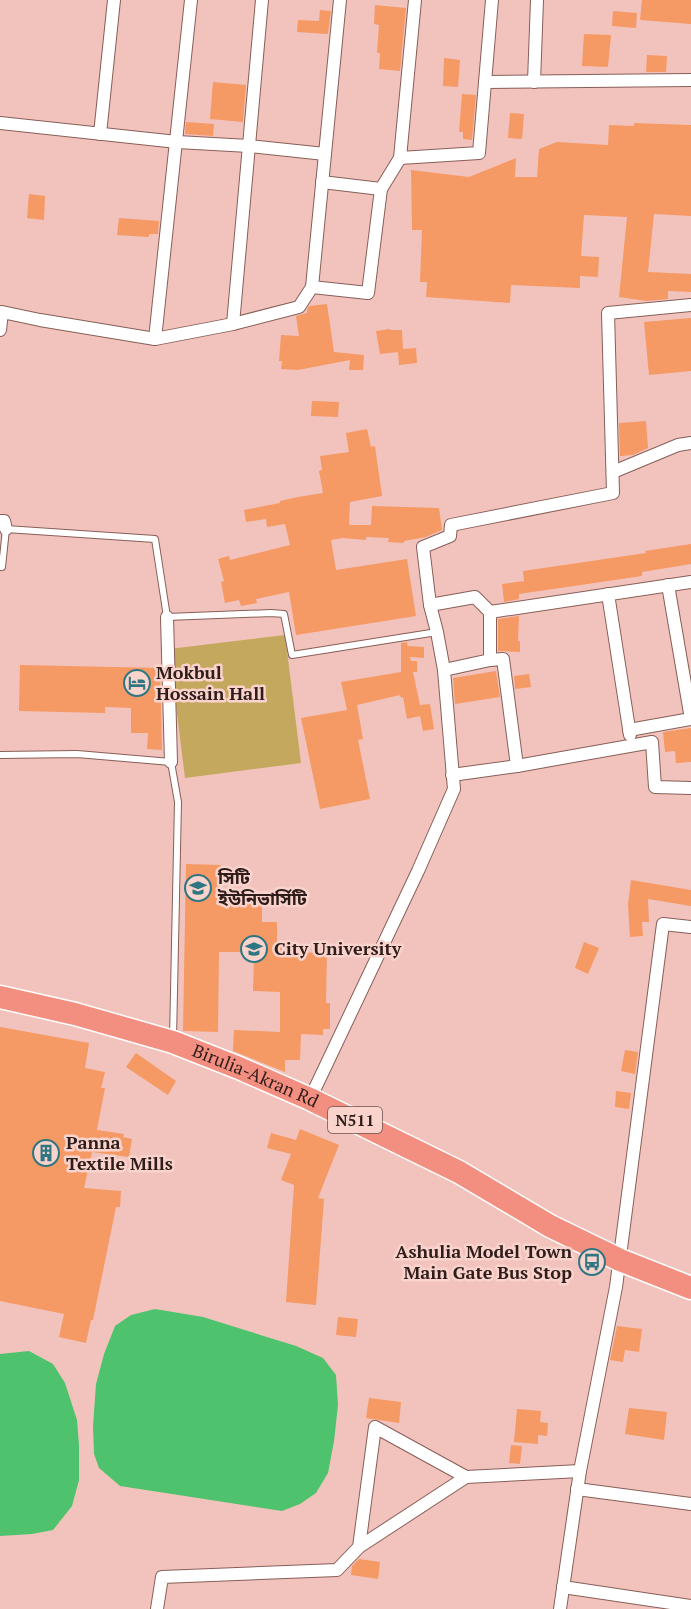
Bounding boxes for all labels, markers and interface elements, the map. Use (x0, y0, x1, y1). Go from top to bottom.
place label: Mokbul Hossain Hall (156, 660, 265, 705)
hotel icon: Mokbul Hossain Hall (122, 668, 152, 698)
place label: সিটি ইউনিভার্সিটি (217, 865, 308, 910)
school or university icon: সিটি ইউনিভার্সিটি (183, 873, 213, 903)
school or university icon: City University (239, 934, 269, 964)
place label: City University (274, 936, 402, 960)
street label: Birulia-Akran Rd (189, 1038, 323, 1112)
road number: N511 (328, 1107, 382, 1133)
place label: Panna Textile Mills (66, 1130, 173, 1175)
building icon: Panna Textile Mills (31, 1138, 61, 1168)
place label: Ashulia Model Town Main Gate Bus Stop (395, 1239, 572, 1284)
bus stop icon: Ashulia Model Town Main Gate Bus Stop (577, 1247, 607, 1277)

